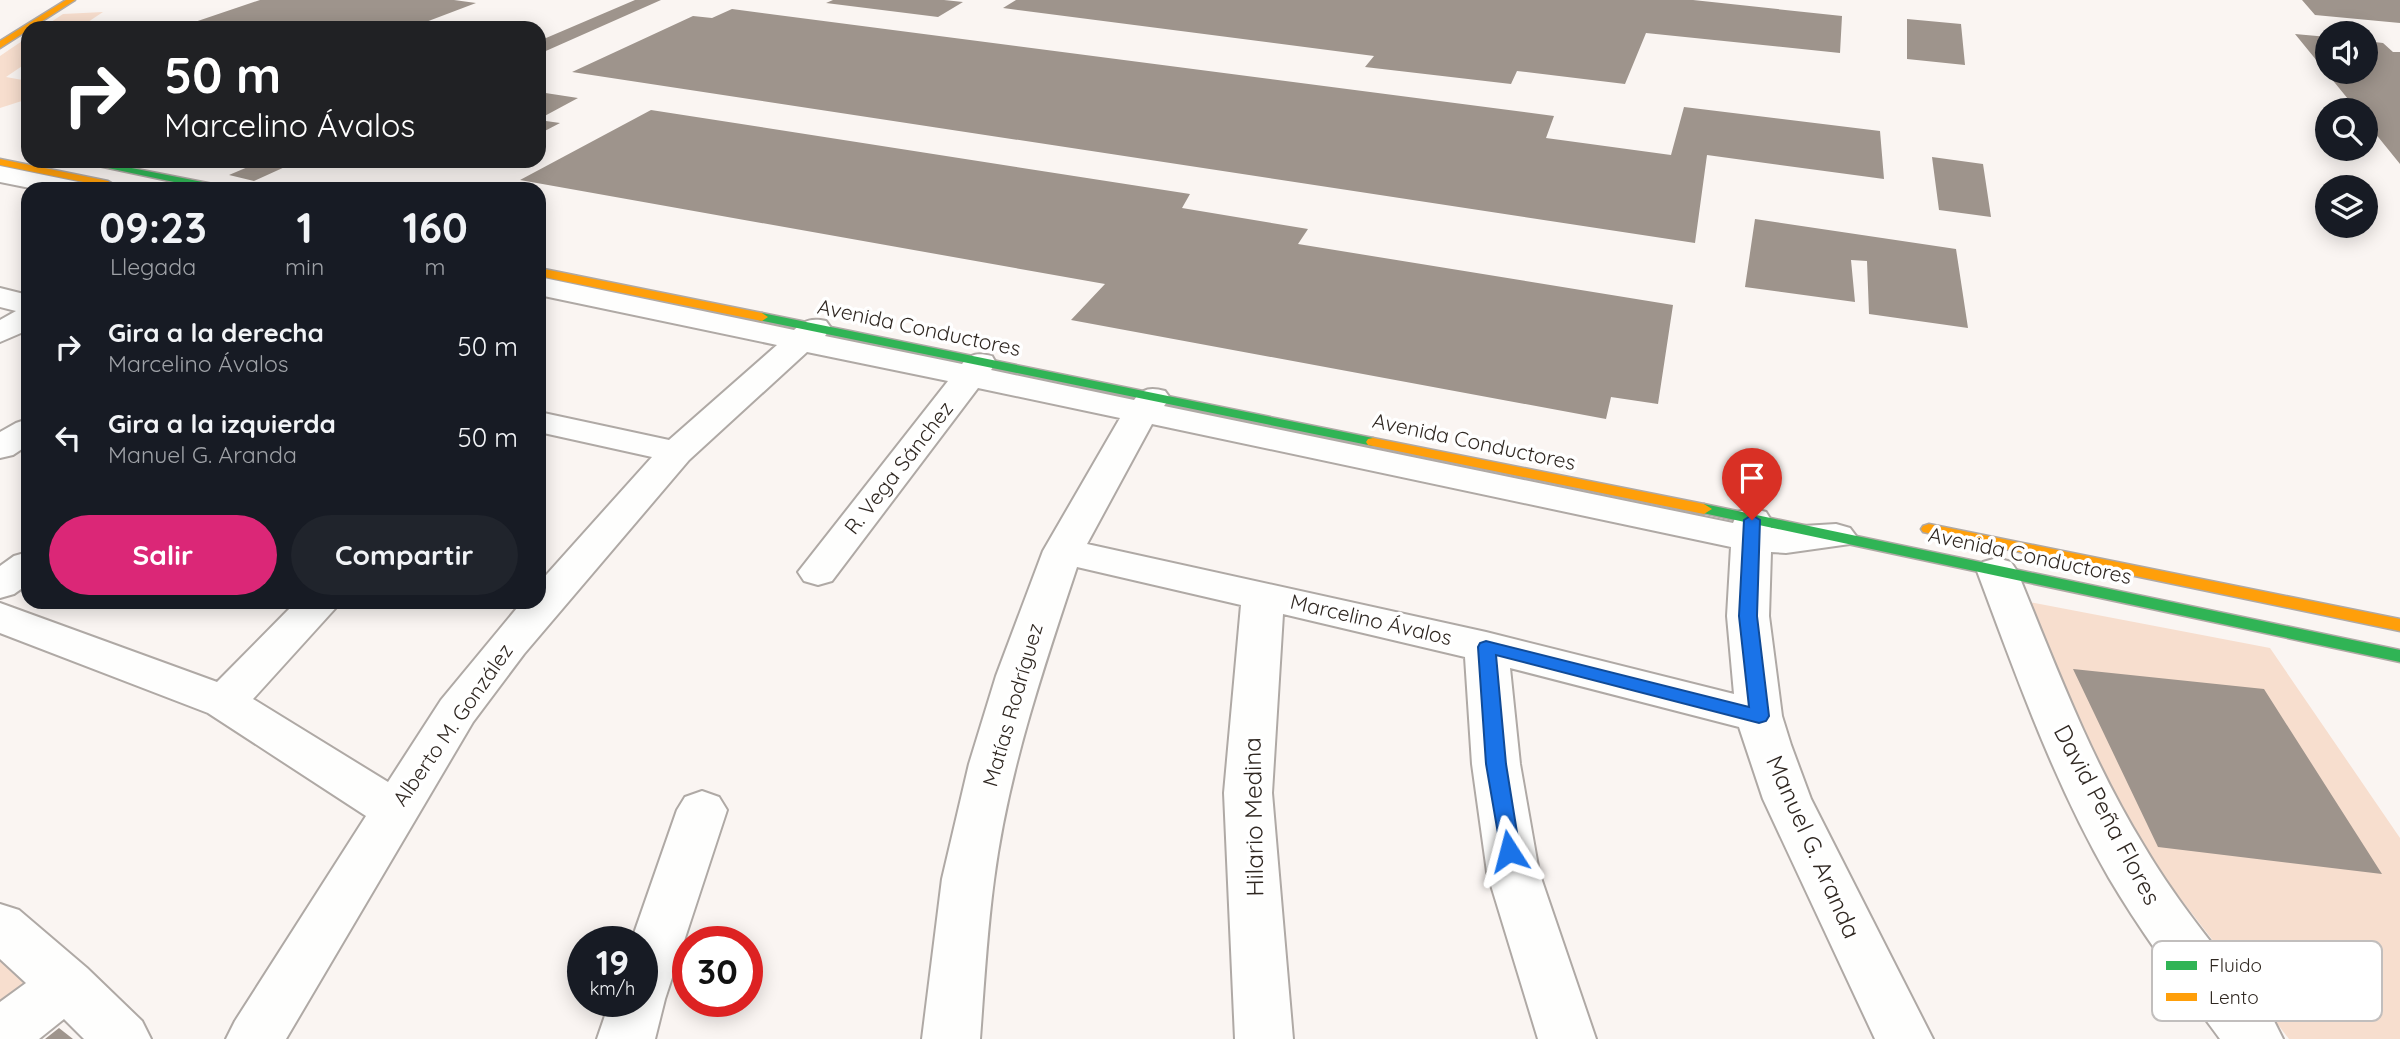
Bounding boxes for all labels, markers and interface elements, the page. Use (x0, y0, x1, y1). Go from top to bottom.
map controls (2315, 21, 2378, 238)
button: sound (2315, 21, 2378, 84)
text: 50 m (164, 44, 281, 105)
icon: right (49, 49, 140, 140)
button: search (2315, 98, 2378, 161)
text: Marcelino Ávalos (164, 105, 415, 145)
button: layers (2315, 175, 2378, 238)
text: 09:23 (99, 201, 207, 254)
text: 1 (296, 201, 313, 254)
text: 160 (402, 201, 468, 254)
text: Llegada (110, 252, 196, 281)
text: min (285, 252, 324, 281)
text: m (425, 252, 446, 281)
street label: Avenida Conductores (815, 293, 1023, 361)
text: Gira a la derecha (108, 316, 324, 349)
icon: right (49, 328, 87, 366)
text: 50 m (458, 330, 518, 363)
text: Marcelino Ávalos (108, 349, 289, 378)
street label: R. Vega Sánchez (838, 396, 958, 539)
text: Gira a la izquierda (108, 407, 336, 440)
street label: Avenida Conductores (1370, 407, 1578, 475)
icon: left (49, 419, 87, 457)
text: 50 m (458, 421, 518, 454)
text: Manuel G. Aranda (108, 440, 297, 469)
pin (1722, 448, 1782, 520)
icon: arrive (1733, 459, 1771, 497)
button: Salir (49, 515, 277, 595)
button: Compartir (291, 515, 518, 595)
street label: Avenida Conductores (1926, 521, 2134, 589)
street label: Marcelino Ávalos (1288, 588, 1454, 650)
street label: Matías Rodríguez (976, 620, 1048, 789)
street label: Alberto M. González (386, 638, 518, 811)
street label: David Peña Flores (2048, 719, 2168, 910)
street label: Hilario Medina (1237, 737, 1269, 897)
street label: Manuel G. Aranda (1760, 750, 1868, 943)
position arrow (1472, 814, 1546, 888)
speed limit sign: 30 (672, 926, 763, 1017)
text: 19 (596, 940, 629, 984)
legend (2152, 941, 2382, 1021)
text: Fluido (2209, 953, 2262, 977)
text: km/h (590, 977, 635, 1000)
text: Lento (2209, 985, 2259, 1009)

